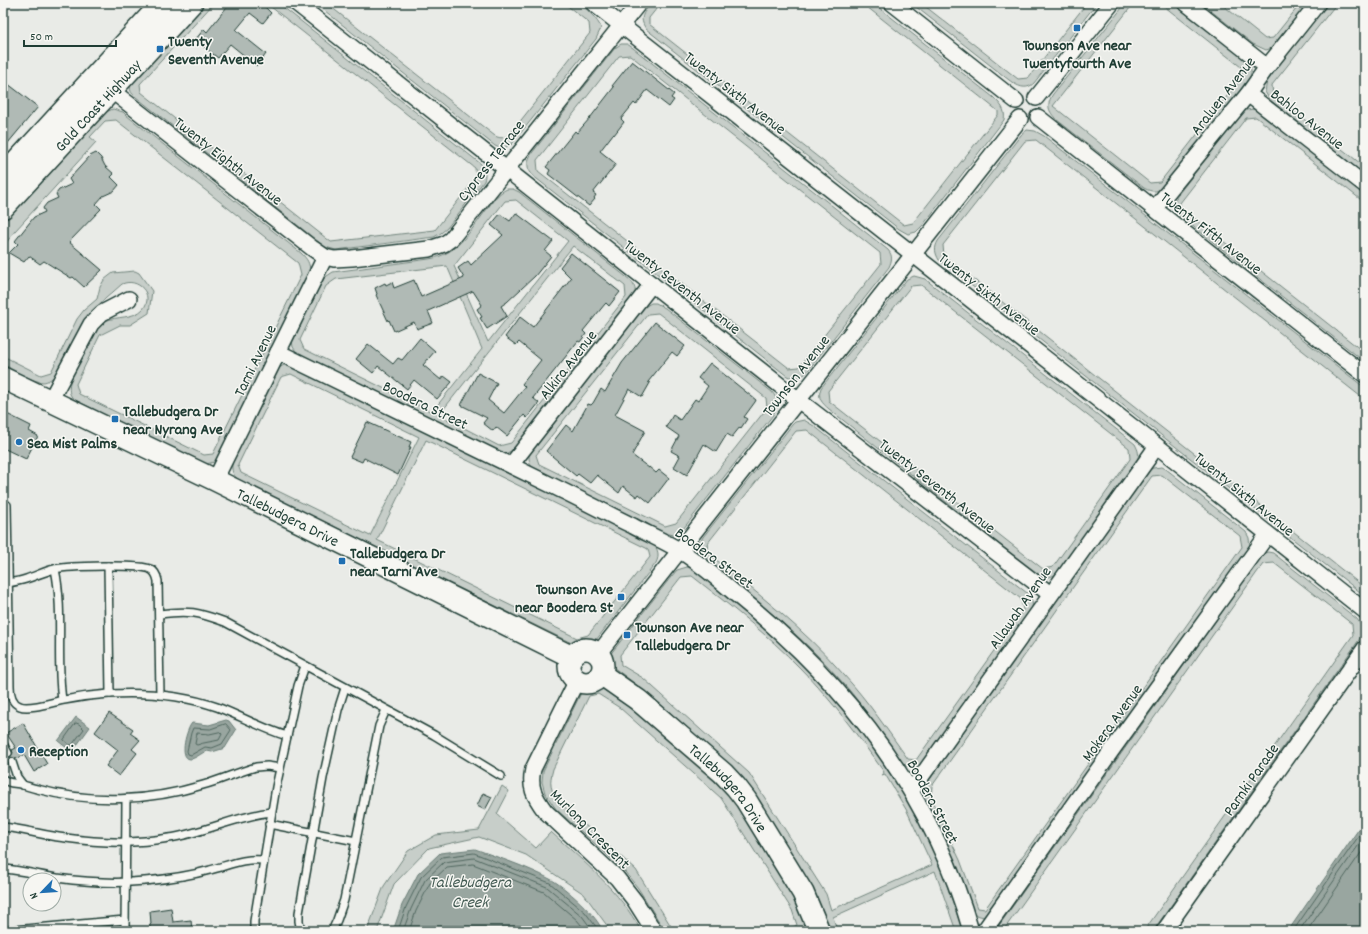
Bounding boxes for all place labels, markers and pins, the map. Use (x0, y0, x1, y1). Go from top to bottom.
marker: Townson Ave near Twentyfourth Ave (1072, 23, 1082, 33)
place label: Twenty Seventh Avenue (168, 31, 264, 72)
place label: Townson Ave near Twentyfourth Ave (1023, 35, 1132, 76)
marker: Twenty Seventh Avenue (155, 44, 165, 54)
place label: Tallebudgera Dr near Nyrang Ave (123, 401, 223, 442)
marker: Tallebudgera Dr near Nyrang Ave (110, 414, 120, 424)
place label: Sea Mist Palms (27, 433, 117, 456)
marker: Sea Mist Palms (14, 437, 24, 447)
place label: Tallebudgera Dr near Tarni Ave (350, 543, 446, 584)
marker: Tallebudgera Dr near Tarni Ave (337, 556, 347, 566)
place label: Townson Ave near Boodera St (515, 579, 613, 620)
marker: Townson Ave near Boodera St (616, 592, 626, 602)
place label: Townson Ave near Tallebudgera Dr (635, 617, 745, 658)
marker: Townson Ave near Tallebudgera Dr (622, 630, 632, 640)
place label: Reception (29, 741, 88, 764)
marker: Reception (16, 745, 26, 755)

